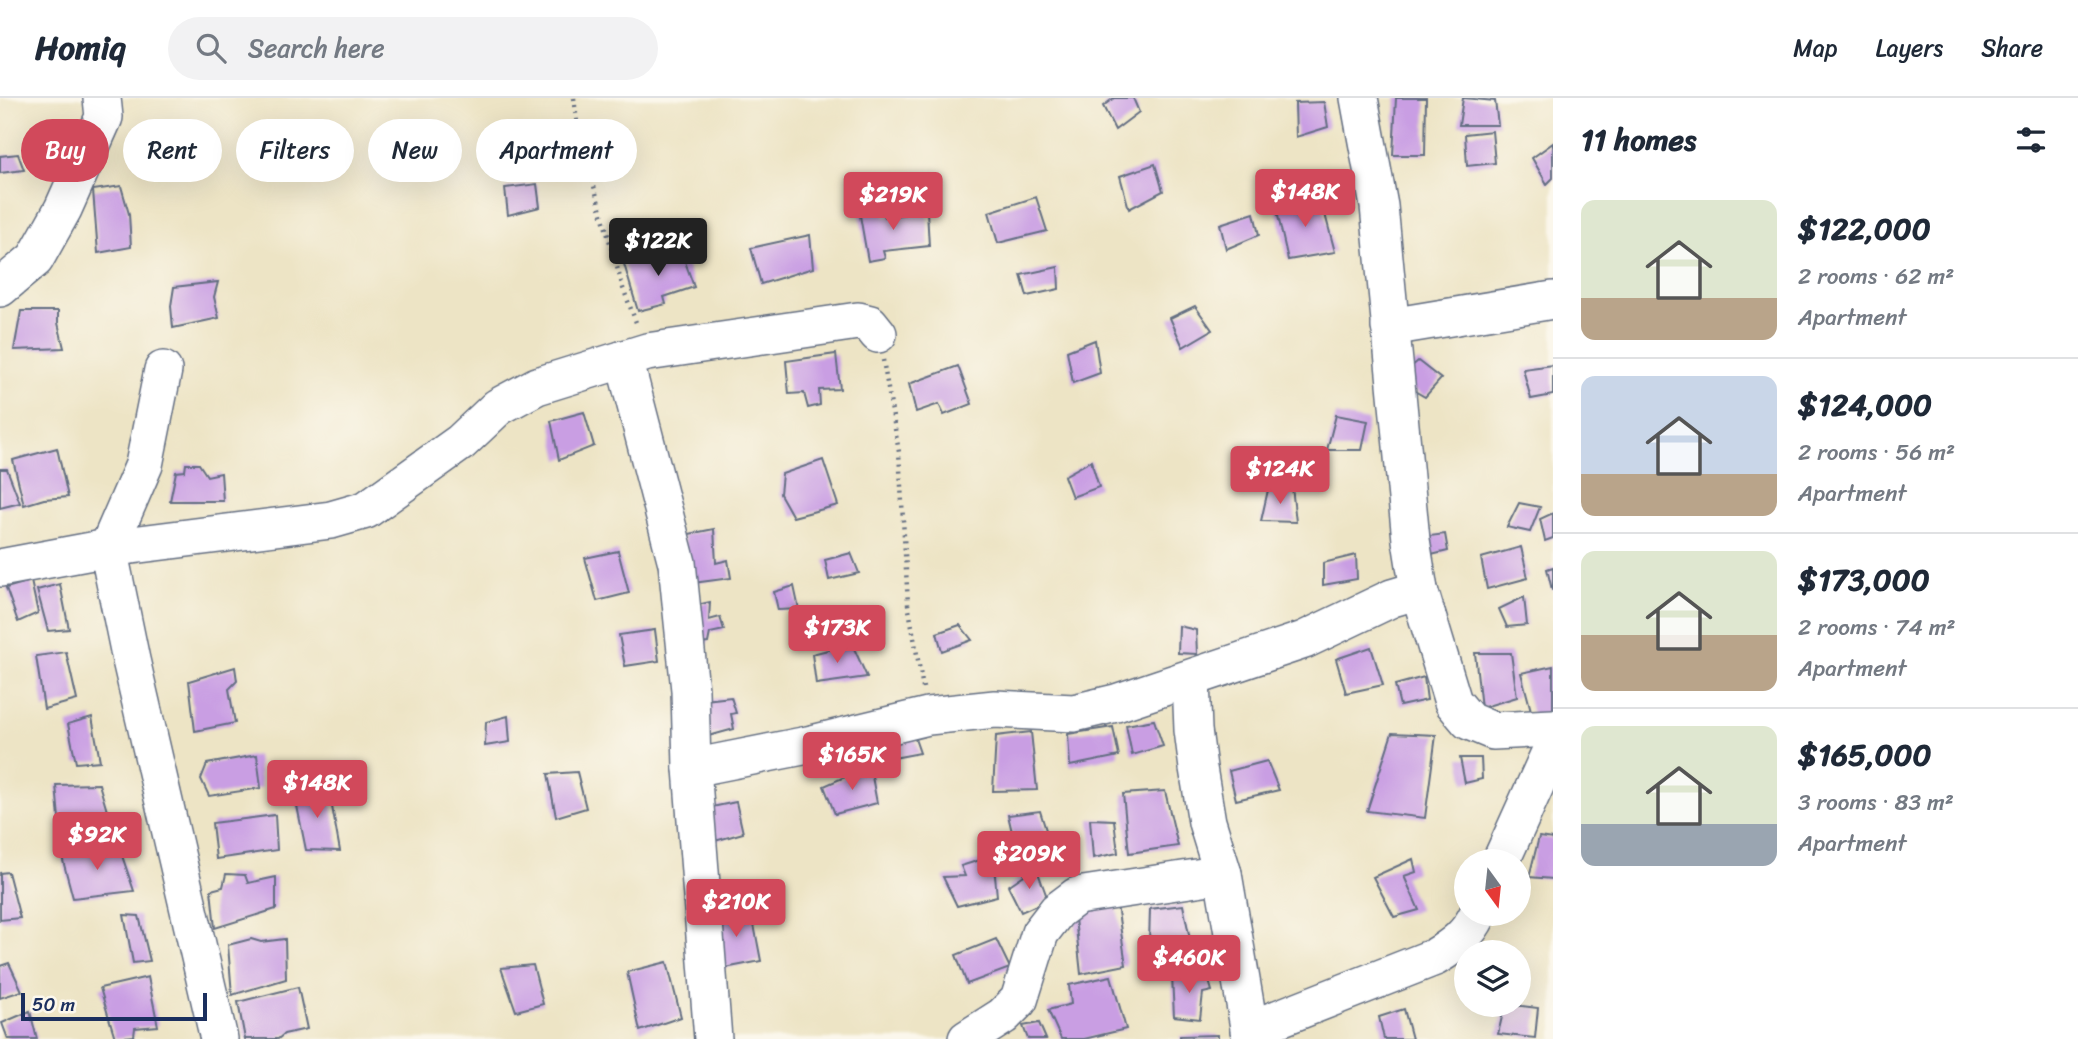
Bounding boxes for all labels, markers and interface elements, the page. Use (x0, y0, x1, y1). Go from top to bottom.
search box (168, 17, 658, 80)
text: Homiq (35, 19, 126, 77)
text: Search here (248, 25, 385, 71)
text: Map (1793, 27, 1838, 69)
text: Layers (1876, 27, 1943, 69)
text: Share (1981, 27, 2043, 69)
icon: search (192, 29, 230, 67)
text: 11 homes (1581, 113, 1696, 167)
chip: Buy (21, 119, 109, 182)
chip: Rent (123, 119, 222, 182)
chip: Filters (236, 119, 354, 182)
chip: New (368, 119, 462, 182)
chip: Apartment (476, 119, 637, 182)
icon: filters (2012, 121, 2050, 159)
pin: $148K (1256, 170, 1354, 229)
text: $148K (1271, 171, 1339, 212)
pin: $219K (844, 172, 942, 232)
text: $219K (860, 174, 926, 215)
text: $122,000 (1798, 202, 1931, 256)
pin: $122K (609, 218, 707, 278)
text: $122K (625, 220, 691, 261)
icon: home (1637, 228, 1721, 312)
text: 2 rooms · 62 m² (1798, 256, 1954, 297)
text: Apartment (1798, 297, 1907, 338)
text: $124,000 (1798, 378, 1932, 432)
icon: home (1637, 404, 1721, 488)
text: 2 rooms · 56 m² (1798, 432, 1955, 473)
pin: $124K (1231, 446, 1329, 506)
text: $124K (1247, 448, 1313, 489)
text: Apartment (1798, 473, 1907, 514)
text: $173,000 (1798, 553, 1930, 607)
icon: home (1637, 579, 1721, 663)
pin: $173K (788, 606, 886, 665)
text: $173K (804, 607, 870, 648)
text: 2 rooms · 74 m² (1798, 607, 1955, 648)
text: Apartment (1798, 648, 1907, 689)
text: $165,000 (1798, 728, 1931, 782)
pin: $165K (803, 732, 901, 792)
text: $165K (819, 734, 885, 775)
icon: home (1637, 754, 1721, 838)
pin: $148K (268, 760, 366, 820)
text: $148K (283, 762, 351, 803)
text: 3 rooms · 83 m² (1798, 782, 1954, 823)
pin: $92K (56, 812, 138, 872)
text: $92K (69, 814, 125, 855)
text: Apartment (1798, 823, 1907, 864)
pin: $209K (980, 832, 1078, 891)
text: $209K (993, 833, 1065, 874)
north arrow (1454, 849, 1531, 926)
map controls (1454, 849, 1531, 1017)
pin: $210K (687, 880, 785, 939)
text: $210K (702, 881, 770, 922)
pin: $460K (1140, 936, 1238, 995)
text: $460K (1153, 937, 1225, 978)
button: layers (1454, 940, 1531, 1017)
text: 50 m (32, 988, 75, 1021)
scale bar (21, 990, 206, 1022)

